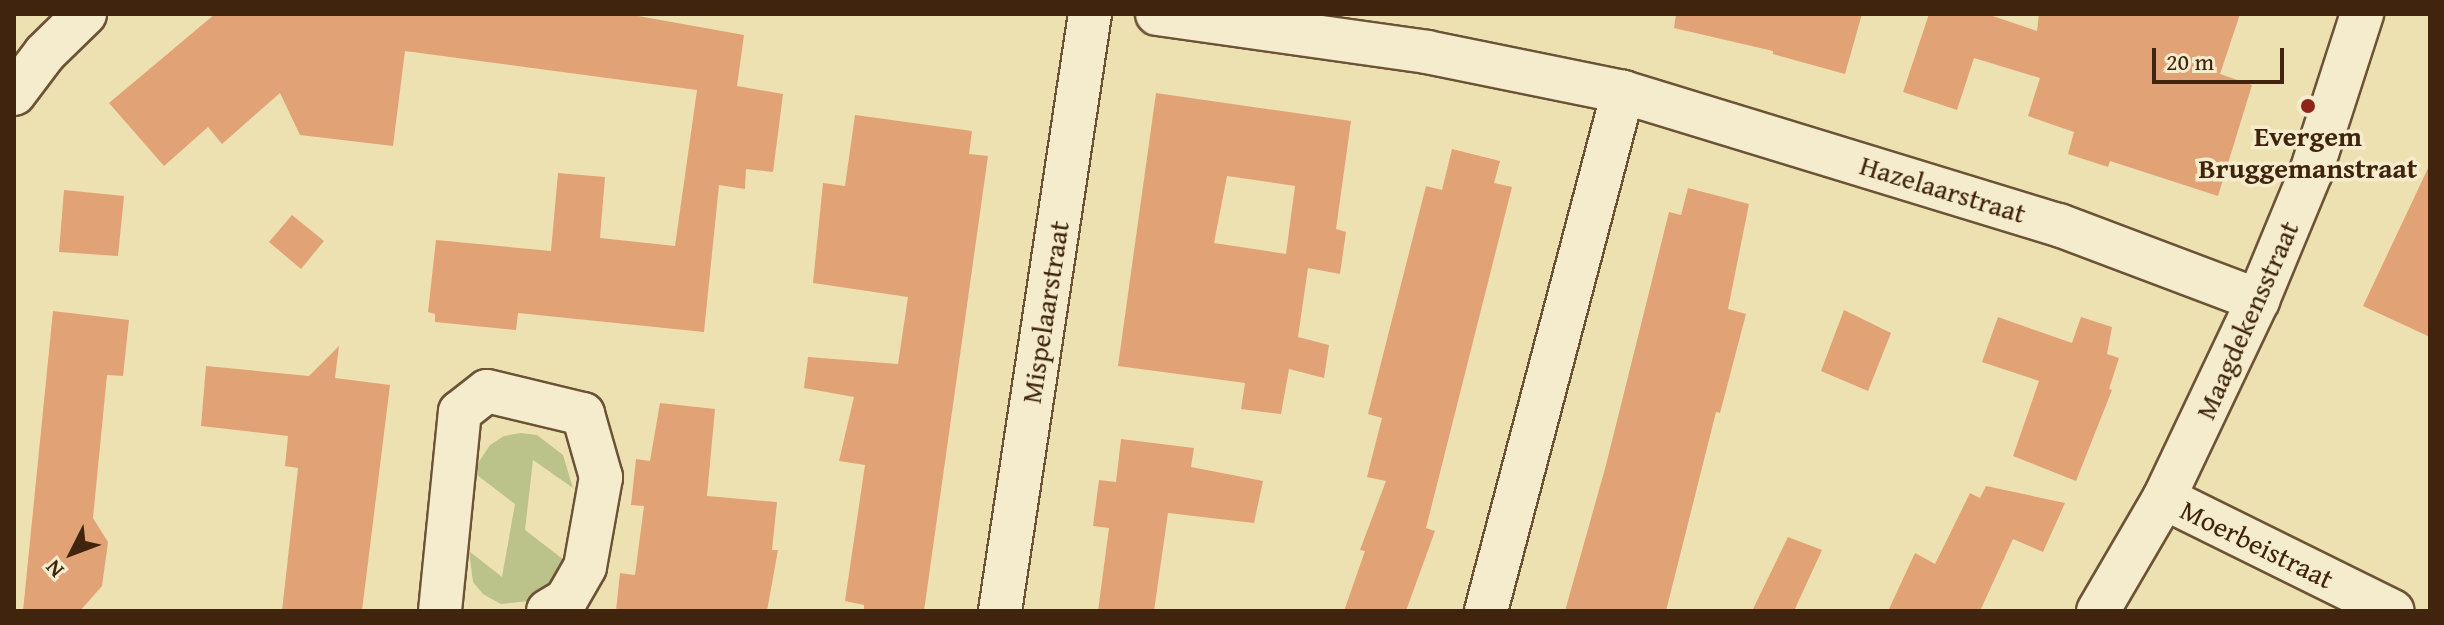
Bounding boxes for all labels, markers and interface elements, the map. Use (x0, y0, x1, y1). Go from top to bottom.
scale bar (2156, 32, 2288, 82)
text: 20 m (2166, 44, 2214, 79)
marker: Evergem Bruggemanstraat (2299, 97, 2317, 115)
place label: Evergem Bruggemanstraat (2199, 119, 2417, 185)
street label: Hazelaarstraat (1856, 148, 2030, 230)
street label: Maagdekensstraat (2188, 216, 2306, 424)
street label: Mispelaarstraat (1014, 218, 1076, 406)
street label: Moerbeistraat (2175, 493, 2339, 595)
north arrow (32, 513, 112, 593)
text: N (37, 553, 71, 585)

